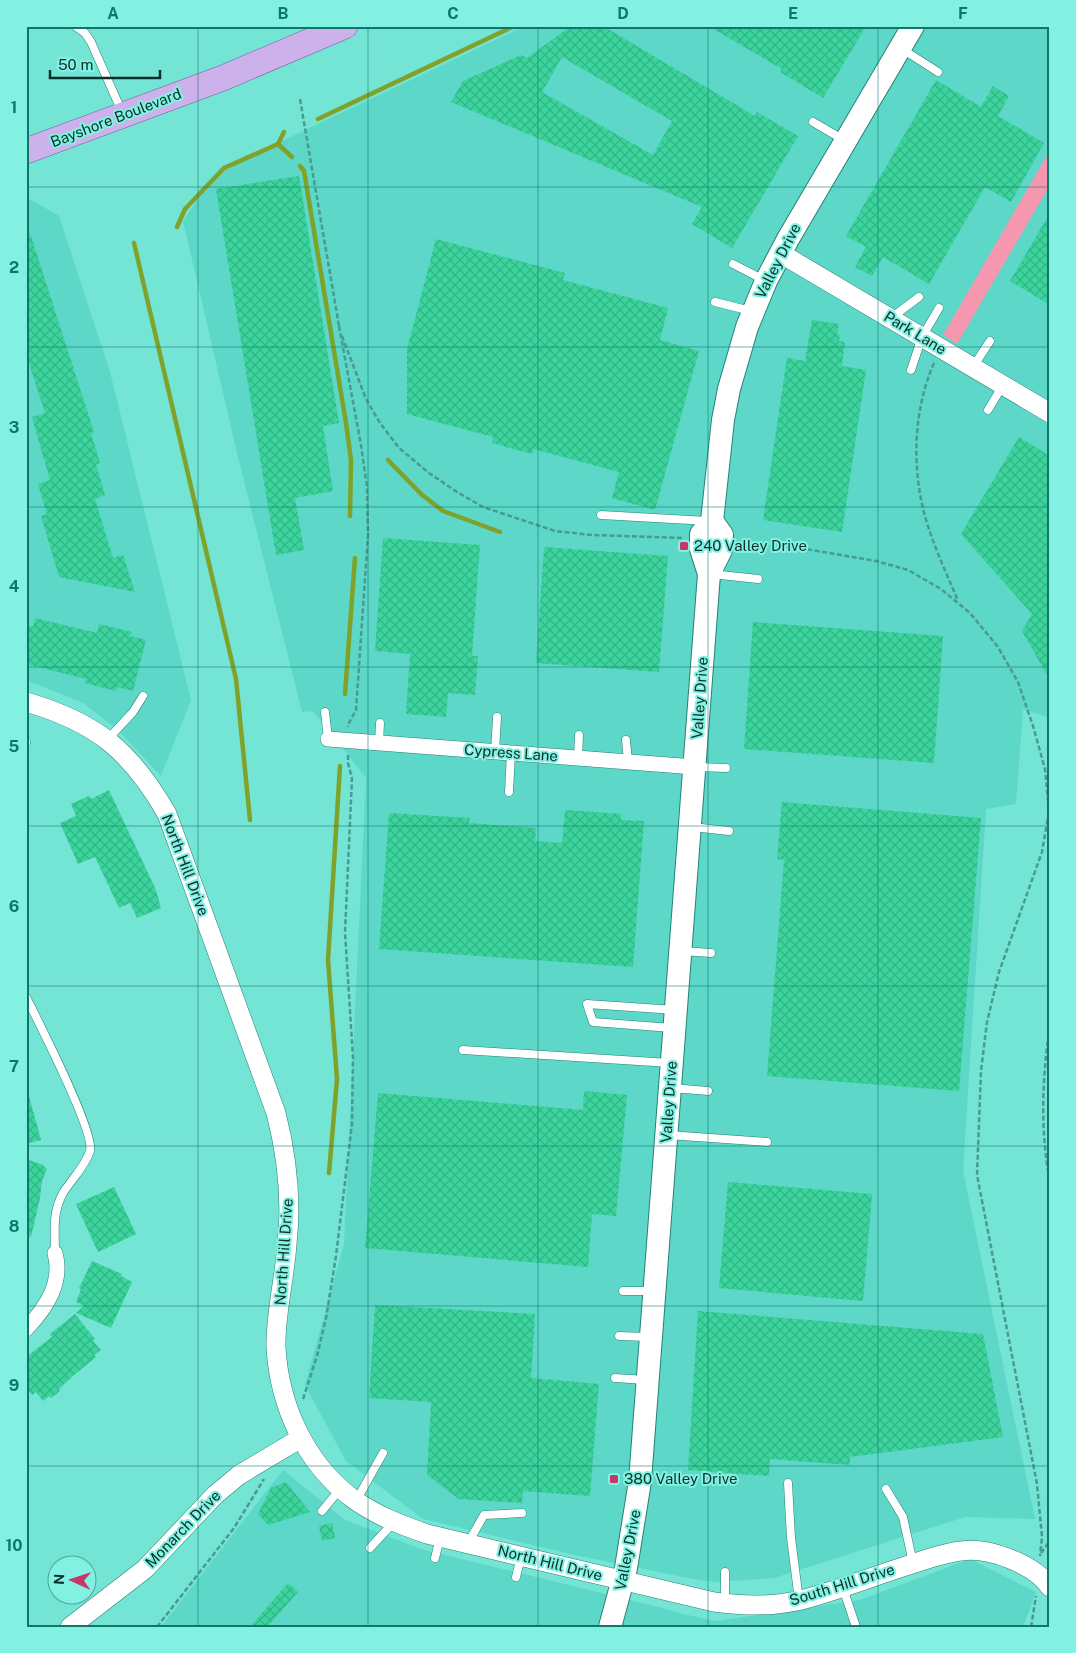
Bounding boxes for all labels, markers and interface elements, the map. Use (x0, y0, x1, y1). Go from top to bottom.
text: A (107, 4, 119, 23)
text: B (278, 4, 289, 23)
text: C (447, 4, 459, 23)
text: D (617, 4, 629, 23)
text: E (788, 4, 798, 23)
text: F (958, 4, 968, 23)
scale bar (50, 48, 160, 80)
text: 50 m (58, 56, 93, 73)
street label: Bayshore Boulevard (48, 85, 184, 150)
text: 1 (11, 98, 17, 117)
street label: Valley Drive (751, 220, 804, 301)
text: 2 (9, 258, 19, 277)
street label: Park Lane (881, 307, 949, 358)
text: 3 (9, 418, 19, 437)
place label: 240 Valley Drive (694, 537, 807, 554)
marker: 240 Valley Drive (678, 540, 690, 552)
text: 4 (9, 577, 20, 596)
street label: Valley Drive (688, 656, 711, 740)
text: 5 (9, 737, 20, 756)
street label: Cypress Lane (464, 741, 559, 764)
street label: North Hill Drive (158, 812, 213, 918)
text: 6 (9, 897, 19, 916)
text: 7 (9, 1057, 19, 1076)
street label: Valley Drive (657, 1060, 680, 1144)
street label: North Hill Drive (271, 1198, 296, 1306)
text: 8 (9, 1217, 20, 1236)
text: 9 (9, 1376, 19, 1395)
place label: 380 Valley Drive (624, 1470, 738, 1487)
marker: 380 Valley Drive (608, 1473, 620, 1485)
street label: Monarch Drive (142, 1487, 224, 1571)
street label: Valley Drive (611, 1508, 644, 1592)
text: 10 (5, 1536, 23, 1555)
street label: North Hill Drive (496, 1541, 604, 1584)
north arrow (48, 1556, 98, 1606)
street label: South Hill Drive (787, 1560, 896, 1609)
text: N (51, 1573, 67, 1585)

